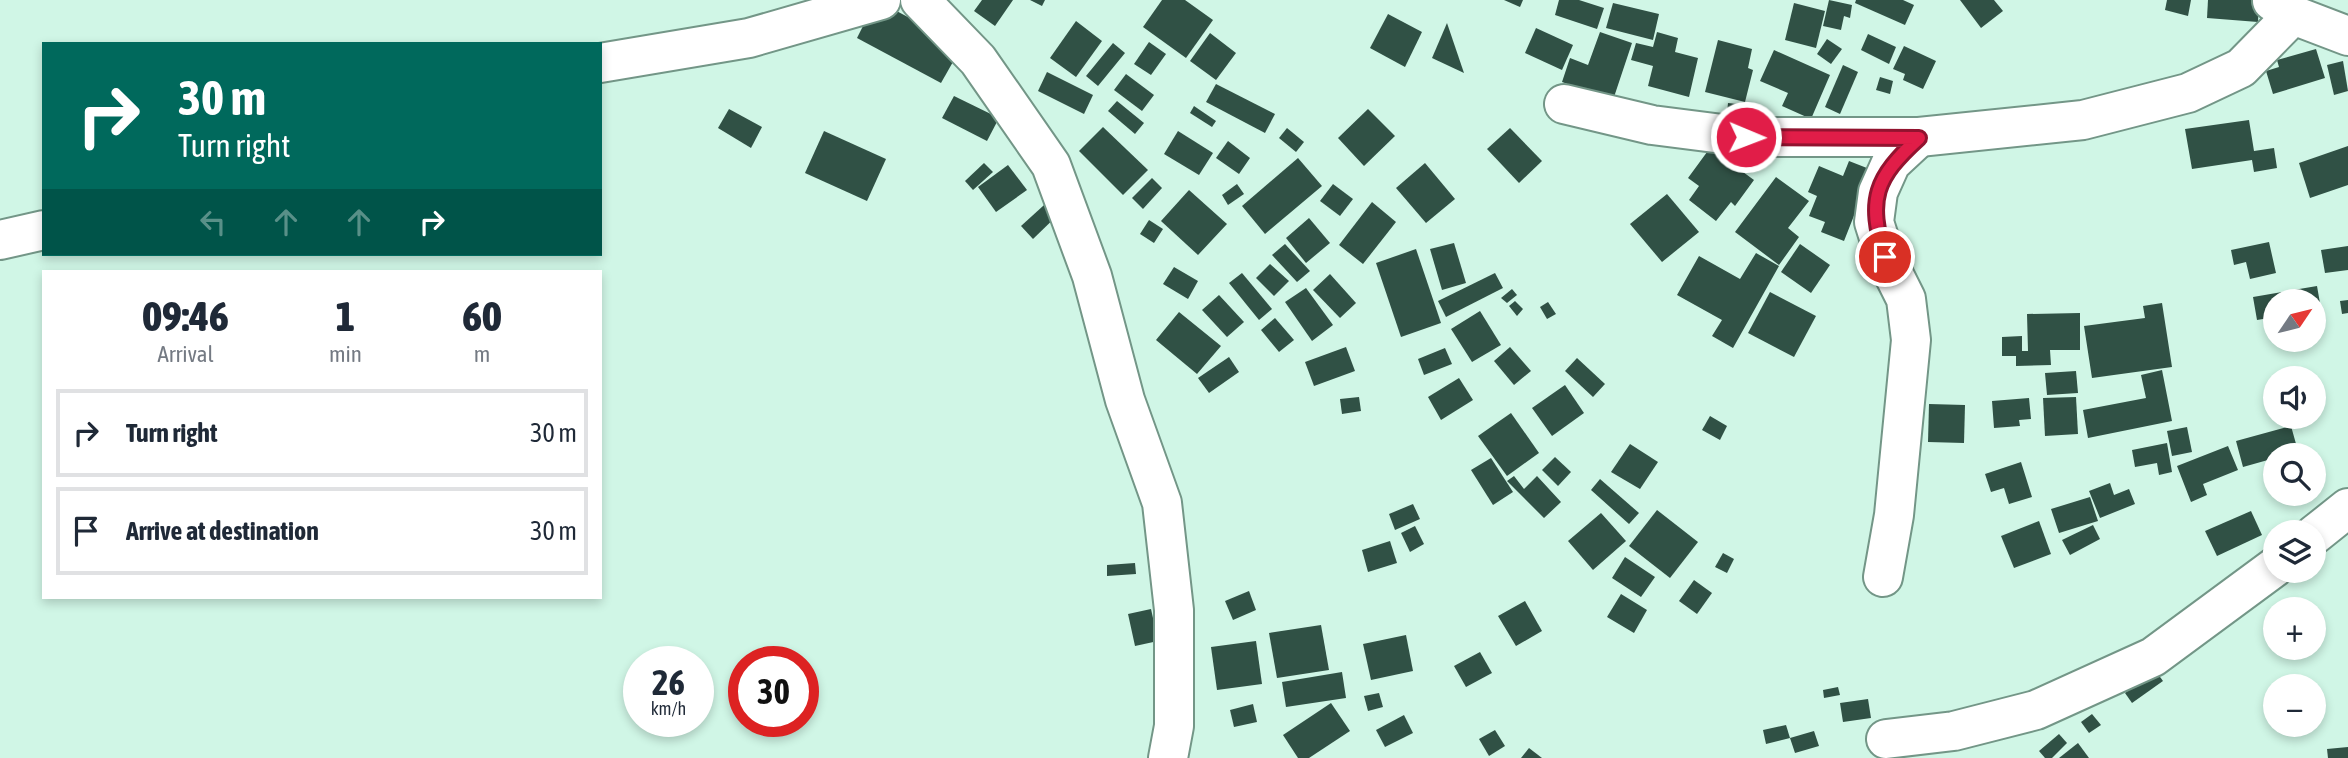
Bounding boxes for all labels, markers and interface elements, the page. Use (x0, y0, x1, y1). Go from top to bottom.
text: 30 m (178, 69, 266, 125)
icon: right (63, 70, 154, 161)
position arrow (1709, 100, 1783, 174)
text: Turn right (178, 127, 291, 164)
icon: left (194, 203, 232, 241)
icon: ahead (267, 203, 305, 241)
icon: ahead (340, 203, 378, 241)
icon: right (413, 203, 451, 241)
pin (1855, 227, 1915, 287)
icon: arrive (1866, 238, 1904, 276)
north arrow (2263, 289, 2326, 352)
map controls (2263, 289, 2326, 737)
text: 09:46 (142, 292, 229, 340)
text: 1 (336, 292, 355, 340)
text: 60 (462, 292, 502, 340)
text: Arrival (157, 341, 214, 367)
text: min (329, 341, 362, 367)
text: m (474, 341, 490, 367)
button: sound (2263, 366, 2326, 429)
icon: right (67, 414, 105, 452)
text: Turn right (126, 418, 217, 448)
text: 30 m (530, 418, 577, 448)
button: search (2263, 443, 2326, 506)
icon: arrive (67, 512, 105, 550)
text: Arrive at destination (126, 516, 319, 546)
text: 30 m (530, 516, 577, 546)
button: layers (2263, 520, 2326, 583)
button: + (2263, 597, 2326, 660)
speed limit sign: 30 (728, 646, 819, 737)
text: 26 (652, 662, 685, 702)
button: − (2263, 674, 2326, 737)
text: km/h (651, 698, 686, 719)

